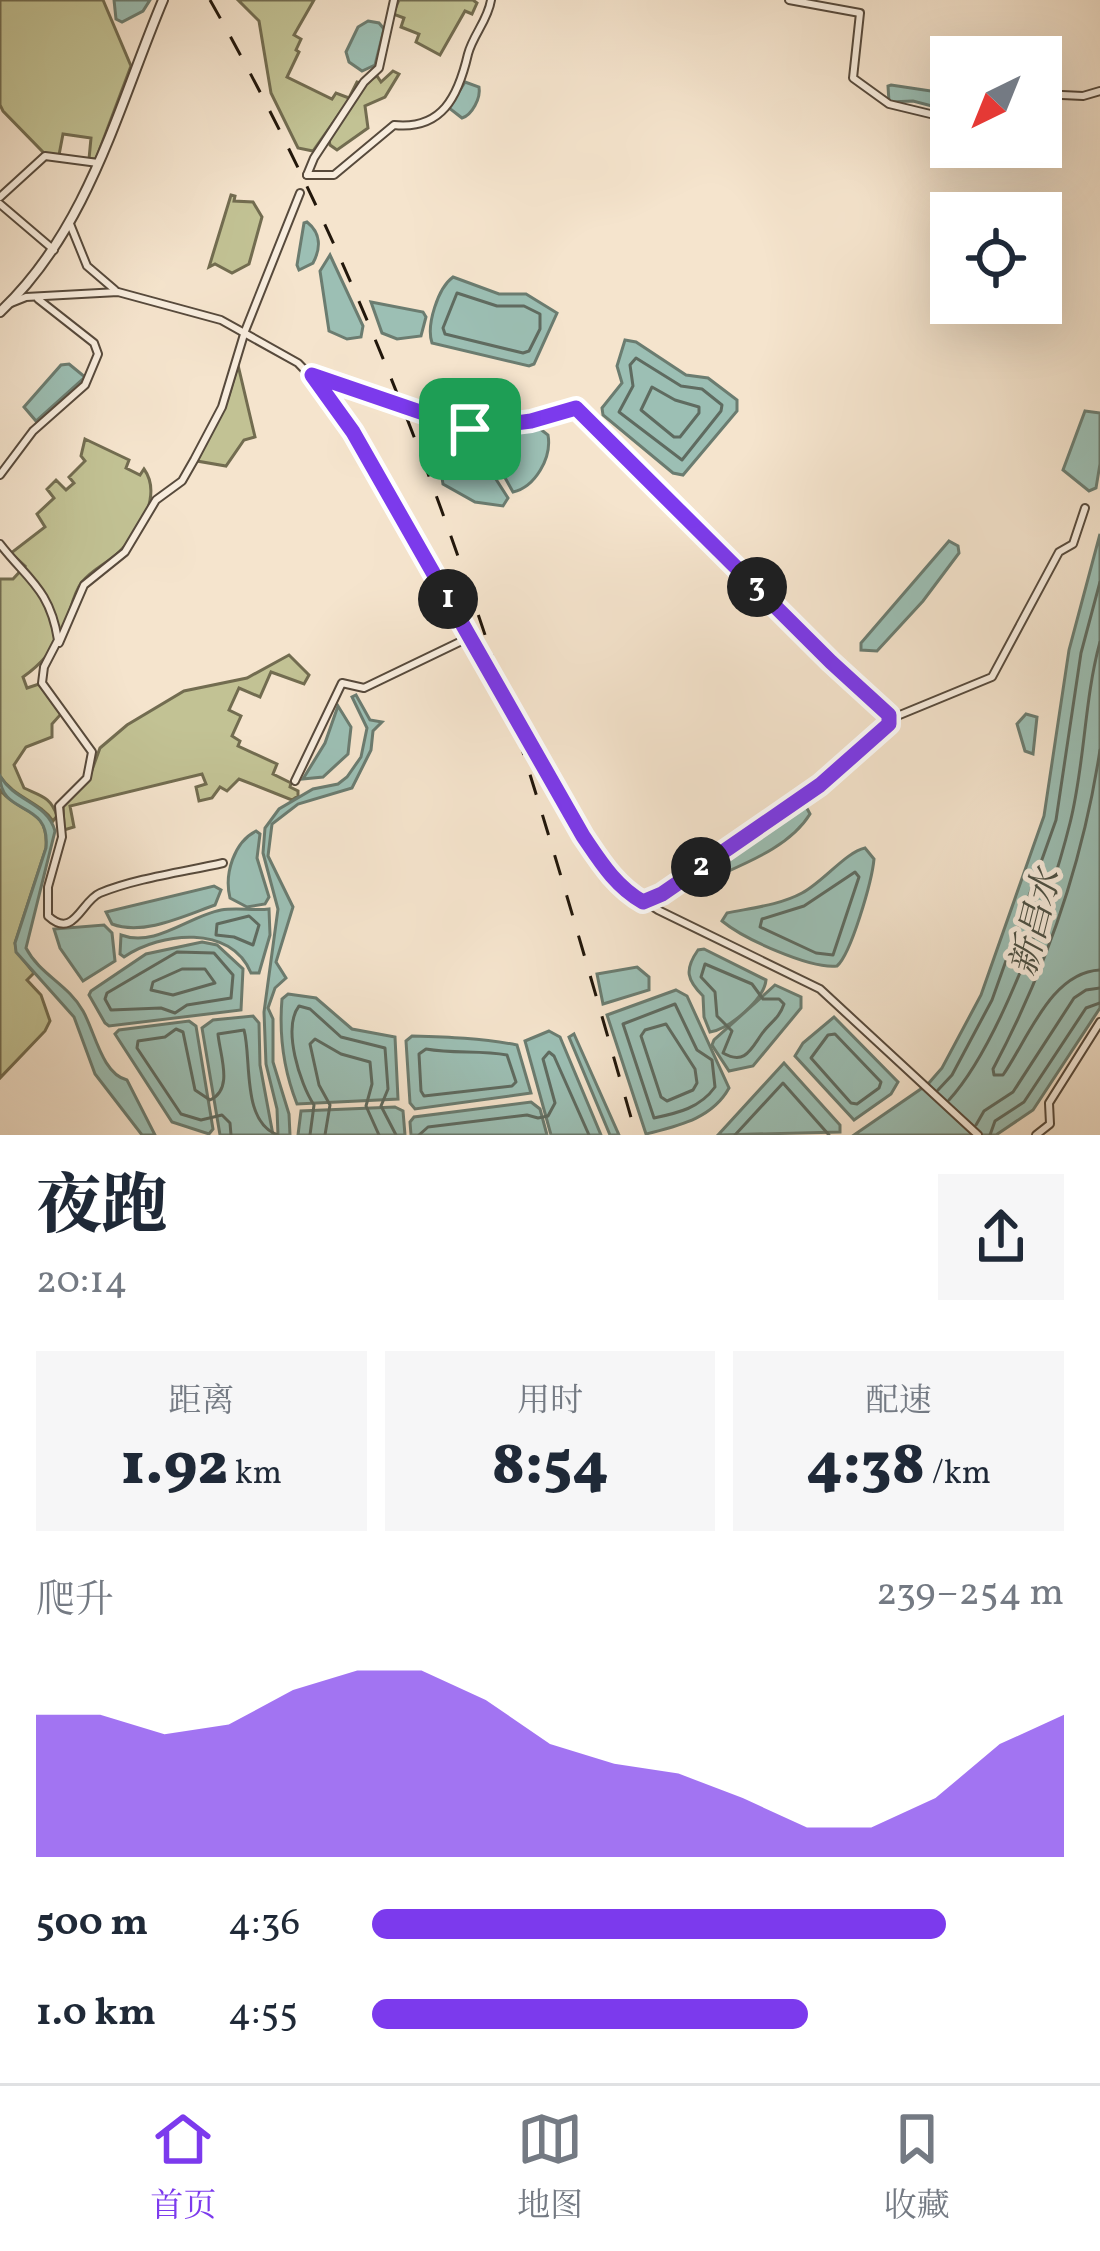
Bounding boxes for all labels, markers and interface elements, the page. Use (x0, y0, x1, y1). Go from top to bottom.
north arrow (930, 36, 1062, 168)
map controls (930, 36, 1062, 324)
button: locate (930, 192, 1062, 324)
pin (419, 378, 521, 480)
icon: arrive (437, 396, 503, 462)
pin: 3 (727, 557, 787, 617)
text: 3 (749, 564, 765, 610)
pin: 1 (418, 569, 478, 629)
text: 1 (441, 576, 455, 622)
pin: 2 (671, 837, 731, 897)
text: 2 (692, 844, 710, 890)
water label: 新昌水 (1001, 862, 1076, 981)
text: 夜跑 (36, 1164, 168, 1256)
button: share (938, 1174, 1064, 1300)
text: 20:14 (36, 1255, 128, 1309)
text: 距离 (168, 1380, 234, 1426)
text: 用时 (517, 1380, 583, 1426)
text: 配速 (866, 1380, 932, 1426)
text: 1.92 (121, 1426, 228, 1509)
text: 8:54 (491, 1426, 609, 1509)
text: 4:38 (806, 1426, 925, 1509)
text: km (228, 1452, 282, 1498)
text: /km (925, 1452, 991, 1498)
text: 239–254 m (876, 1567, 1064, 1621)
text: 爬升 (36, 1575, 114, 1629)
text: 500 m (36, 1897, 148, 1951)
text: 4:36 (228, 1897, 300, 1951)
text: 1.0 km (36, 1987, 156, 2041)
text: 4:55 (228, 1987, 298, 2041)
tab: 首页 (150, 2106, 216, 2231)
tab: 地图 (517, 2106, 583, 2231)
tab: 收藏 (884, 2106, 950, 2231)

